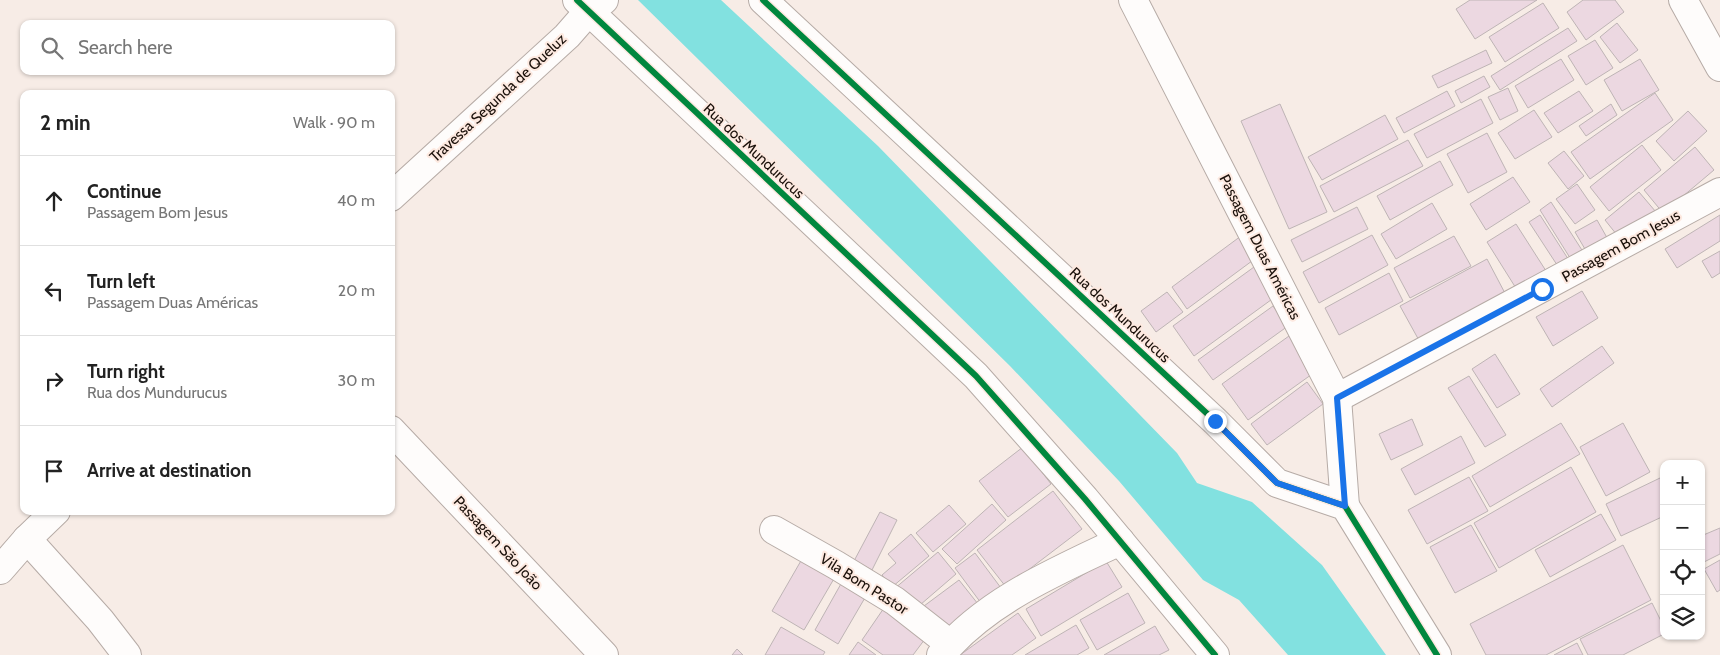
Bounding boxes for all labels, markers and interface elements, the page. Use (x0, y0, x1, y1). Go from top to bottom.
search box (20, 20, 395, 75)
street label: Travessa Segunda de Queluz (426, 30, 570, 166)
icon: search (38, 34, 66, 62)
text: Search here (78, 36, 172, 59)
street label: Rua dos Mundurucus (700, 100, 808, 202)
text: 2 min (40, 110, 91, 135)
text: Walk · 90 m (293, 113, 375, 132)
street label: Passagem Duas Américas (1216, 171, 1304, 323)
text: Continue (87, 180, 161, 203)
icon: ahead (40, 187, 68, 215)
text: 40 m (337, 191, 375, 210)
text: Passagem Bom Jesus (87, 203, 228, 222)
street label: Passagem Bom Jesus (1559, 206, 1683, 286)
street label: Rua dos Mundurucus (1066, 264, 1174, 366)
text: Turn left (87, 270, 155, 293)
icon: left (40, 277, 68, 305)
route start (1531, 278, 1554, 301)
text: 20 m (338, 281, 375, 300)
text: Passagem Duas Américas (87, 293, 258, 312)
text: Turn right (87, 360, 165, 383)
icon: right (40, 367, 68, 395)
text: 30 m (338, 371, 375, 390)
text: Rua dos Mundurucus (87, 383, 227, 402)
route end (1204, 410, 1227, 433)
icon: arrive (40, 457, 68, 485)
text: Arrive at destination (87, 459, 251, 482)
map controls (1660, 460, 1705, 640)
button: + (1660, 460, 1705, 505)
street label: Passagem São João (450, 492, 546, 594)
button: − (1660, 505, 1705, 550)
street label: Vila Bom Pastor (817, 550, 912, 618)
button: locate (1660, 550, 1705, 595)
button: layers (1660, 595, 1705, 640)

